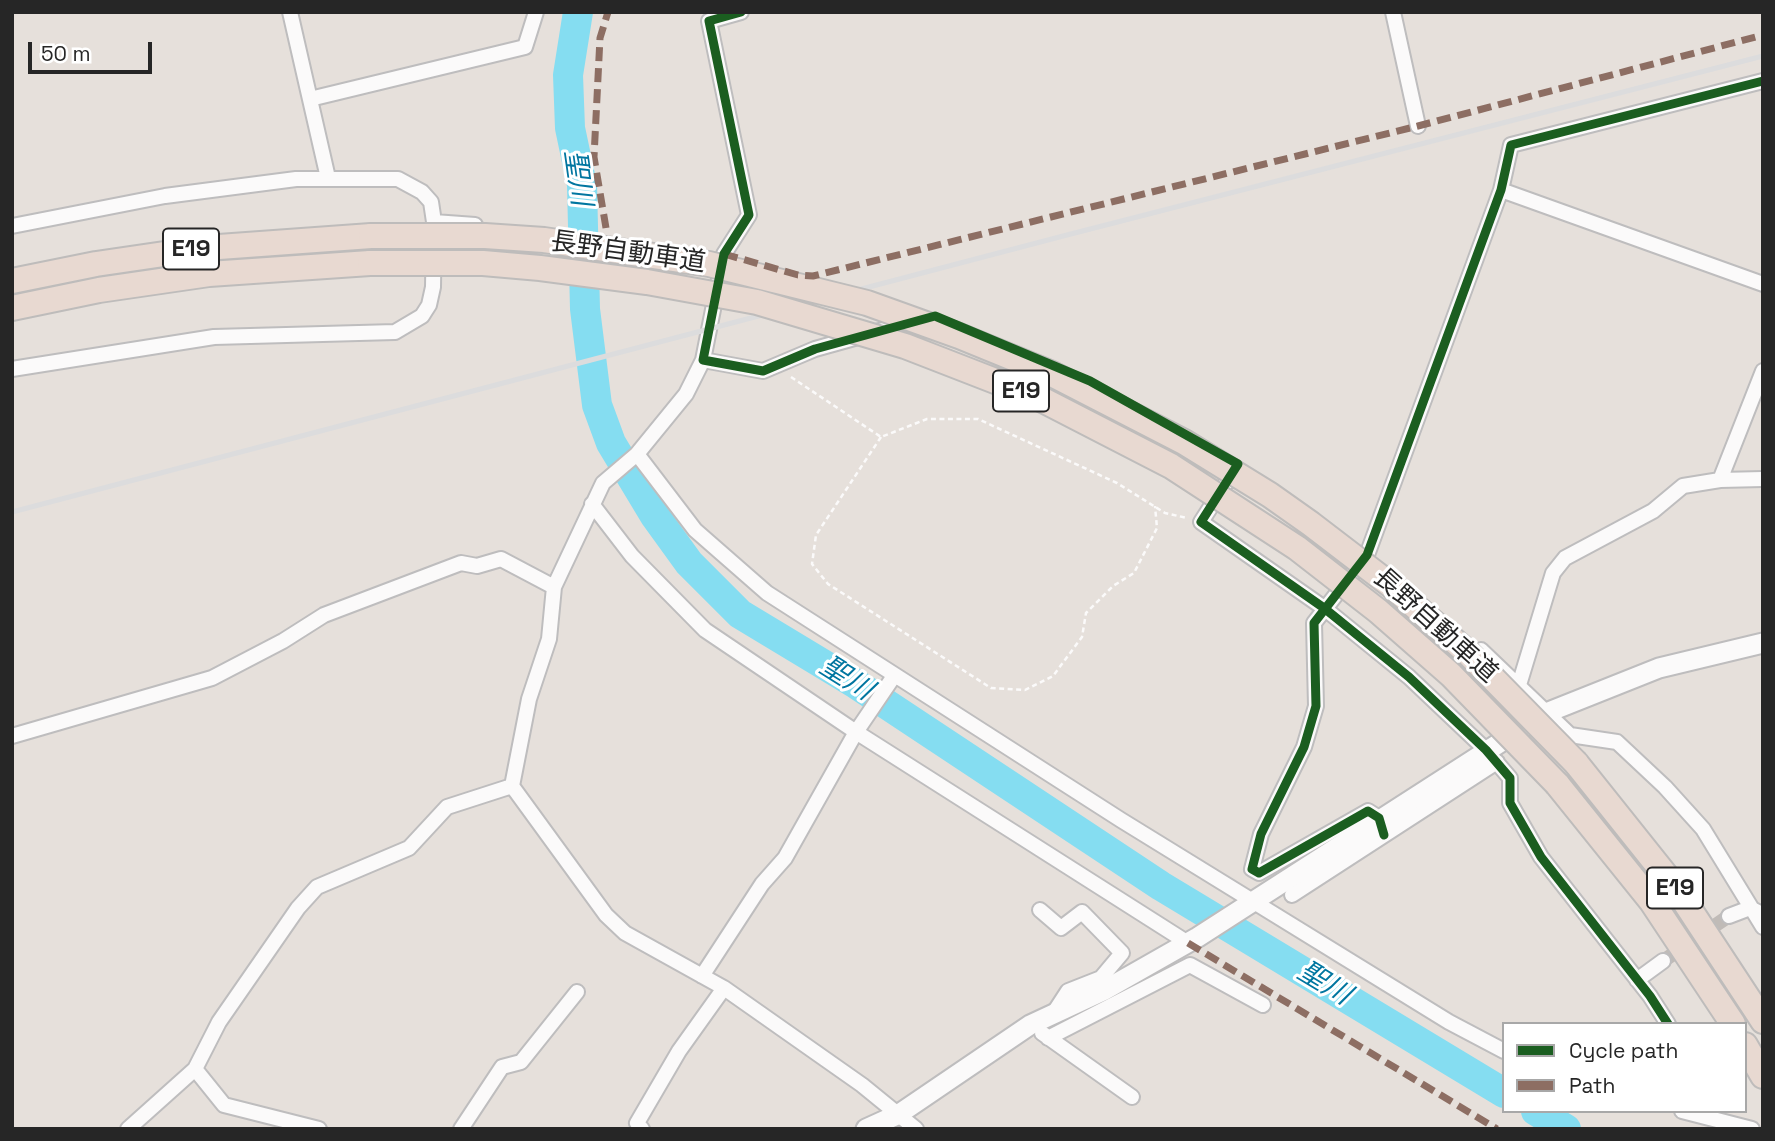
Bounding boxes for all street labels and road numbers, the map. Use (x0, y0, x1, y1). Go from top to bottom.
street label: 長野自動車道 (549, 227, 707, 279)
road number: E19 (163, 228, 219, 270)
road number: E19 (993, 370, 1049, 412)
street label: 長野自動車道 (1367, 562, 1503, 690)
road number: E19 (1647, 868, 1703, 908)

